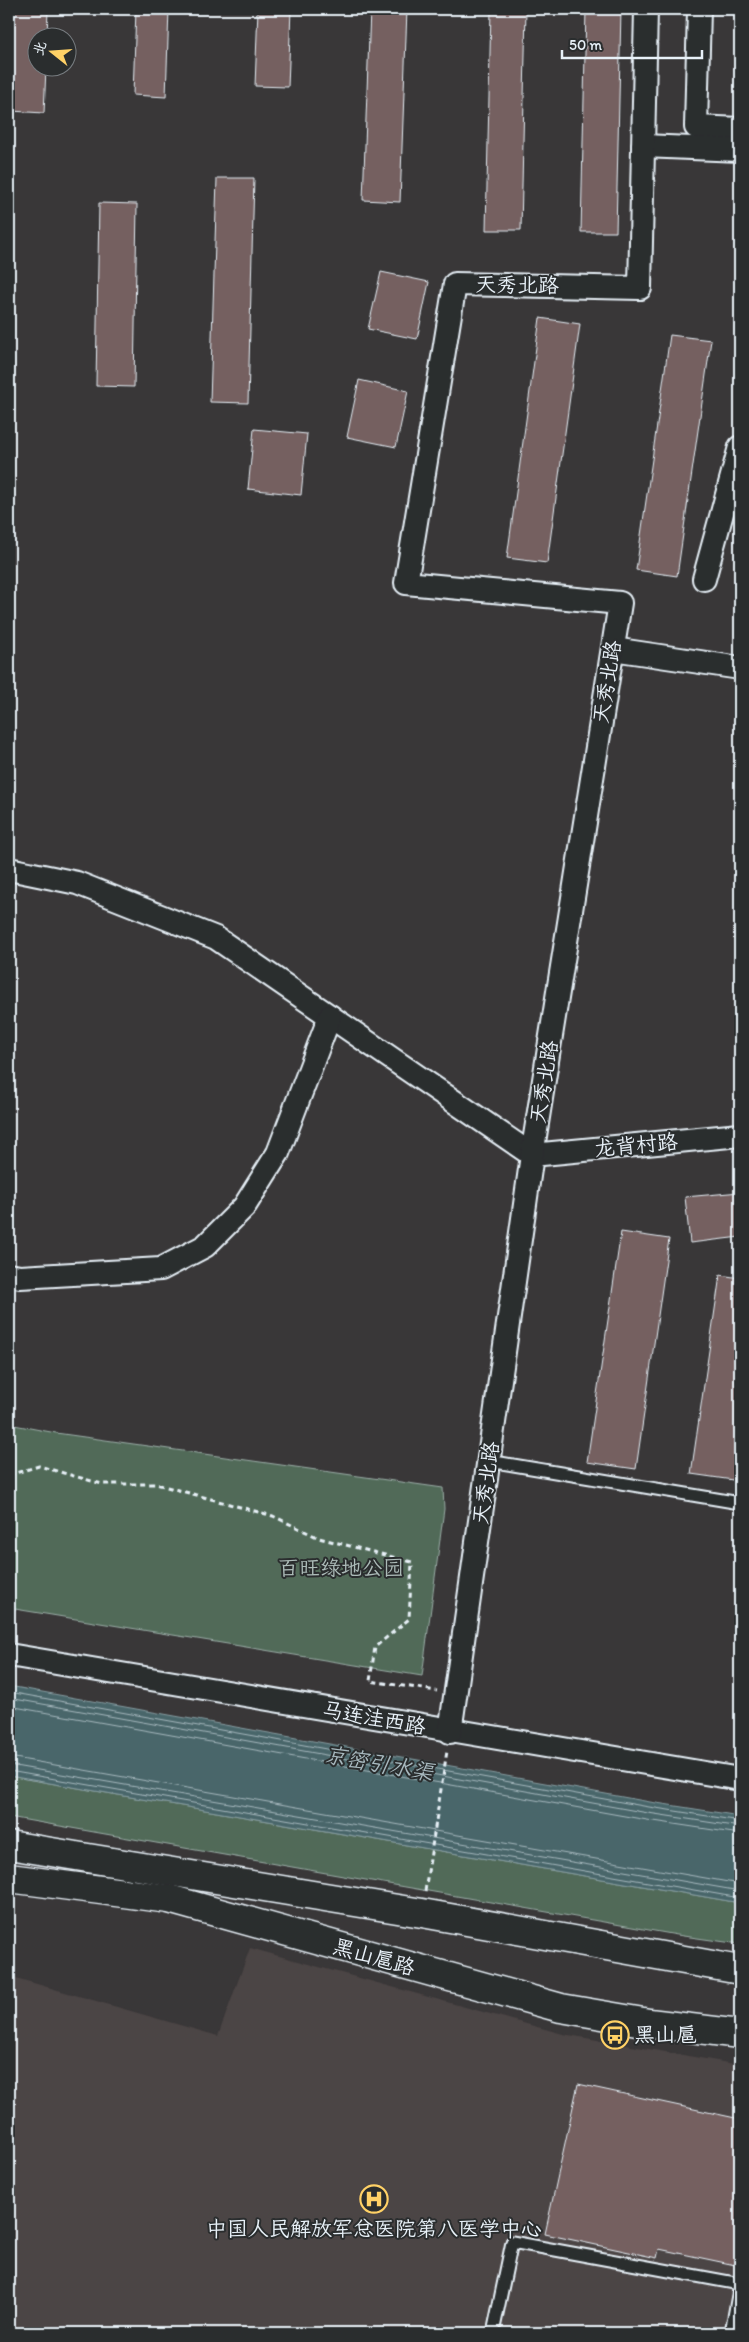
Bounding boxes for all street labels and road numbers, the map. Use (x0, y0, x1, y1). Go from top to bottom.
street label: 天秀北路 (475, 271, 559, 298)
street label: 天秀北路 (588, 638, 625, 725)
street label: 天秀北路 (525, 1038, 562, 1125)
street label: 龙背村路 (593, 1128, 679, 1161)
street label: 天秀北路 (467, 1440, 504, 1526)
street label: 马连洼西路 (320, 1696, 428, 1739)
street label: 黑山扈路 (330, 1933, 418, 1980)

